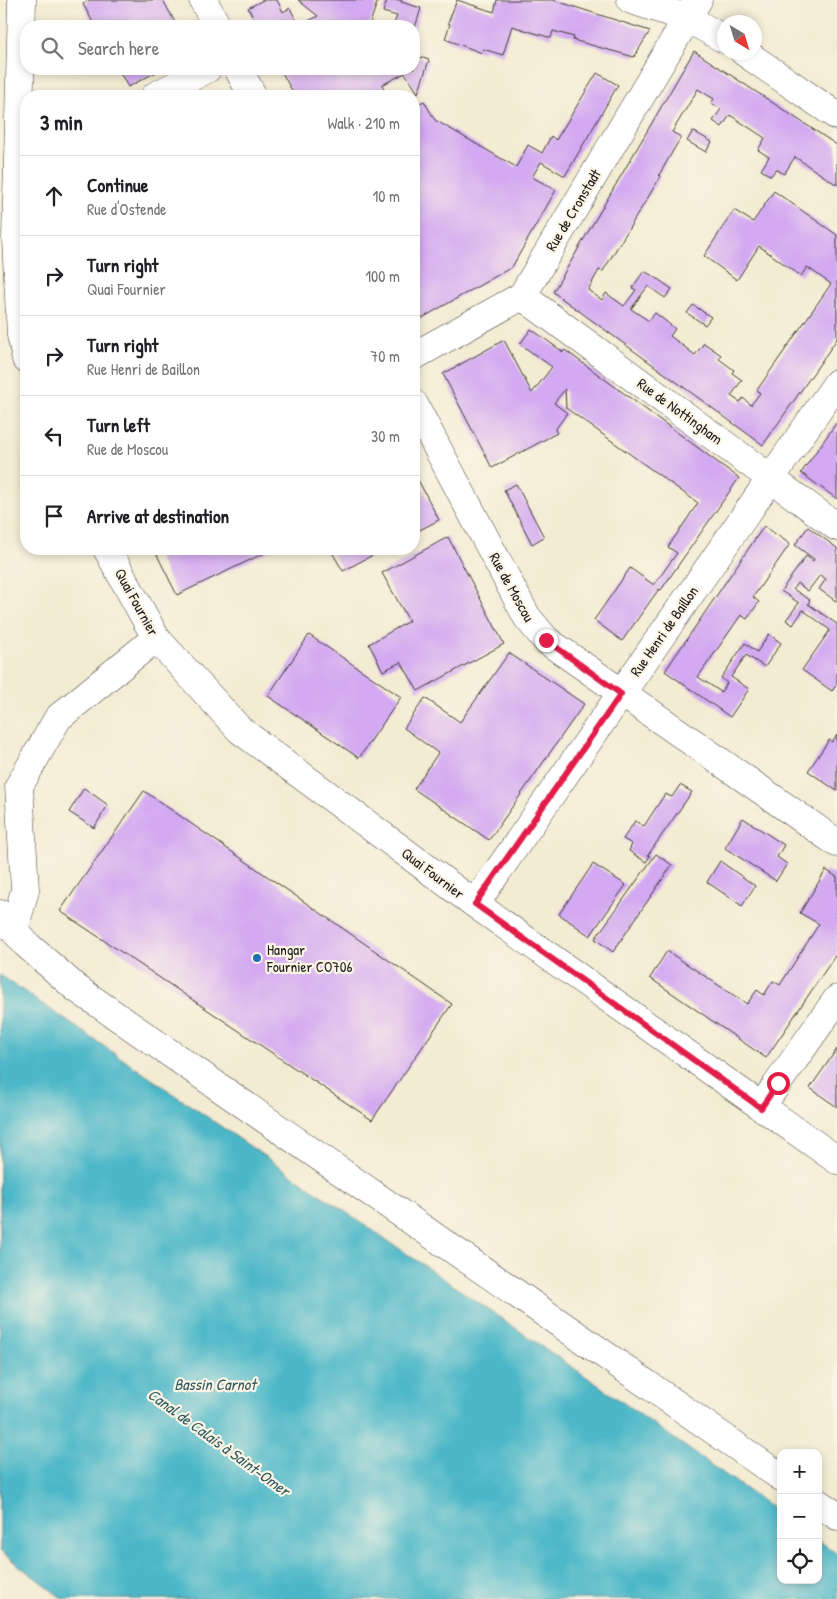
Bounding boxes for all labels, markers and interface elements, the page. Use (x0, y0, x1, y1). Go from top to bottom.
north arrow (717, 15, 762, 60)
search box (20, 20, 420, 75)
icon: search (38, 34, 66, 62)
text: Search here (78, 35, 159, 61)
text: 3 min (40, 108, 83, 137)
text: Walk · 210 m (327, 112, 400, 134)
street label: Rue de Cronstadt (540, 164, 606, 255)
text: Continue (87, 172, 148, 198)
icon: ahead (40, 182, 68, 210)
text: 10 m (372, 185, 400, 207)
text: Rue d'Ostende (87, 198, 166, 220)
text: Turn right (87, 252, 158, 278)
icon: right (40, 262, 68, 290)
text: 100 m (365, 265, 400, 287)
text: Quai Fournier (87, 278, 166, 300)
text: Turn right (87, 332, 158, 358)
icon: right (40, 342, 68, 370)
text: 70 m (370, 345, 400, 367)
text: Rue Henri de Baillon (87, 358, 200, 380)
street label: Rue de Nottingham (633, 373, 727, 449)
text: Turn left (87, 412, 150, 438)
icon: left (40, 422, 68, 450)
text: 30 m (371, 425, 400, 447)
text: Rue de Moscou (87, 438, 168, 460)
icon: arrive (40, 502, 68, 530)
text: Arrive at destination (87, 503, 229, 529)
street label: Rue de Moscou (484, 549, 540, 625)
street label: Quai Fournier (110, 565, 164, 640)
street label: Rue Henri de Baillon (625, 581, 703, 680)
route end (535, 629, 558, 652)
street label: Quai Fournier (397, 842, 469, 904)
place label: Hangar Fournier CO706 (266, 939, 352, 977)
marker: Hangar Fournier CO706 (251, 952, 263, 964)
route start (767, 1072, 790, 1095)
water label: Bassin Carnot (174, 1373, 258, 1395)
water label: Canal de Calais à Saint-Omer (144, 1383, 296, 1502)
map controls (777, 1449, 822, 1584)
button: + (777, 1449, 822, 1494)
button: − (777, 1494, 822, 1539)
button: locate (777, 1539, 822, 1584)

